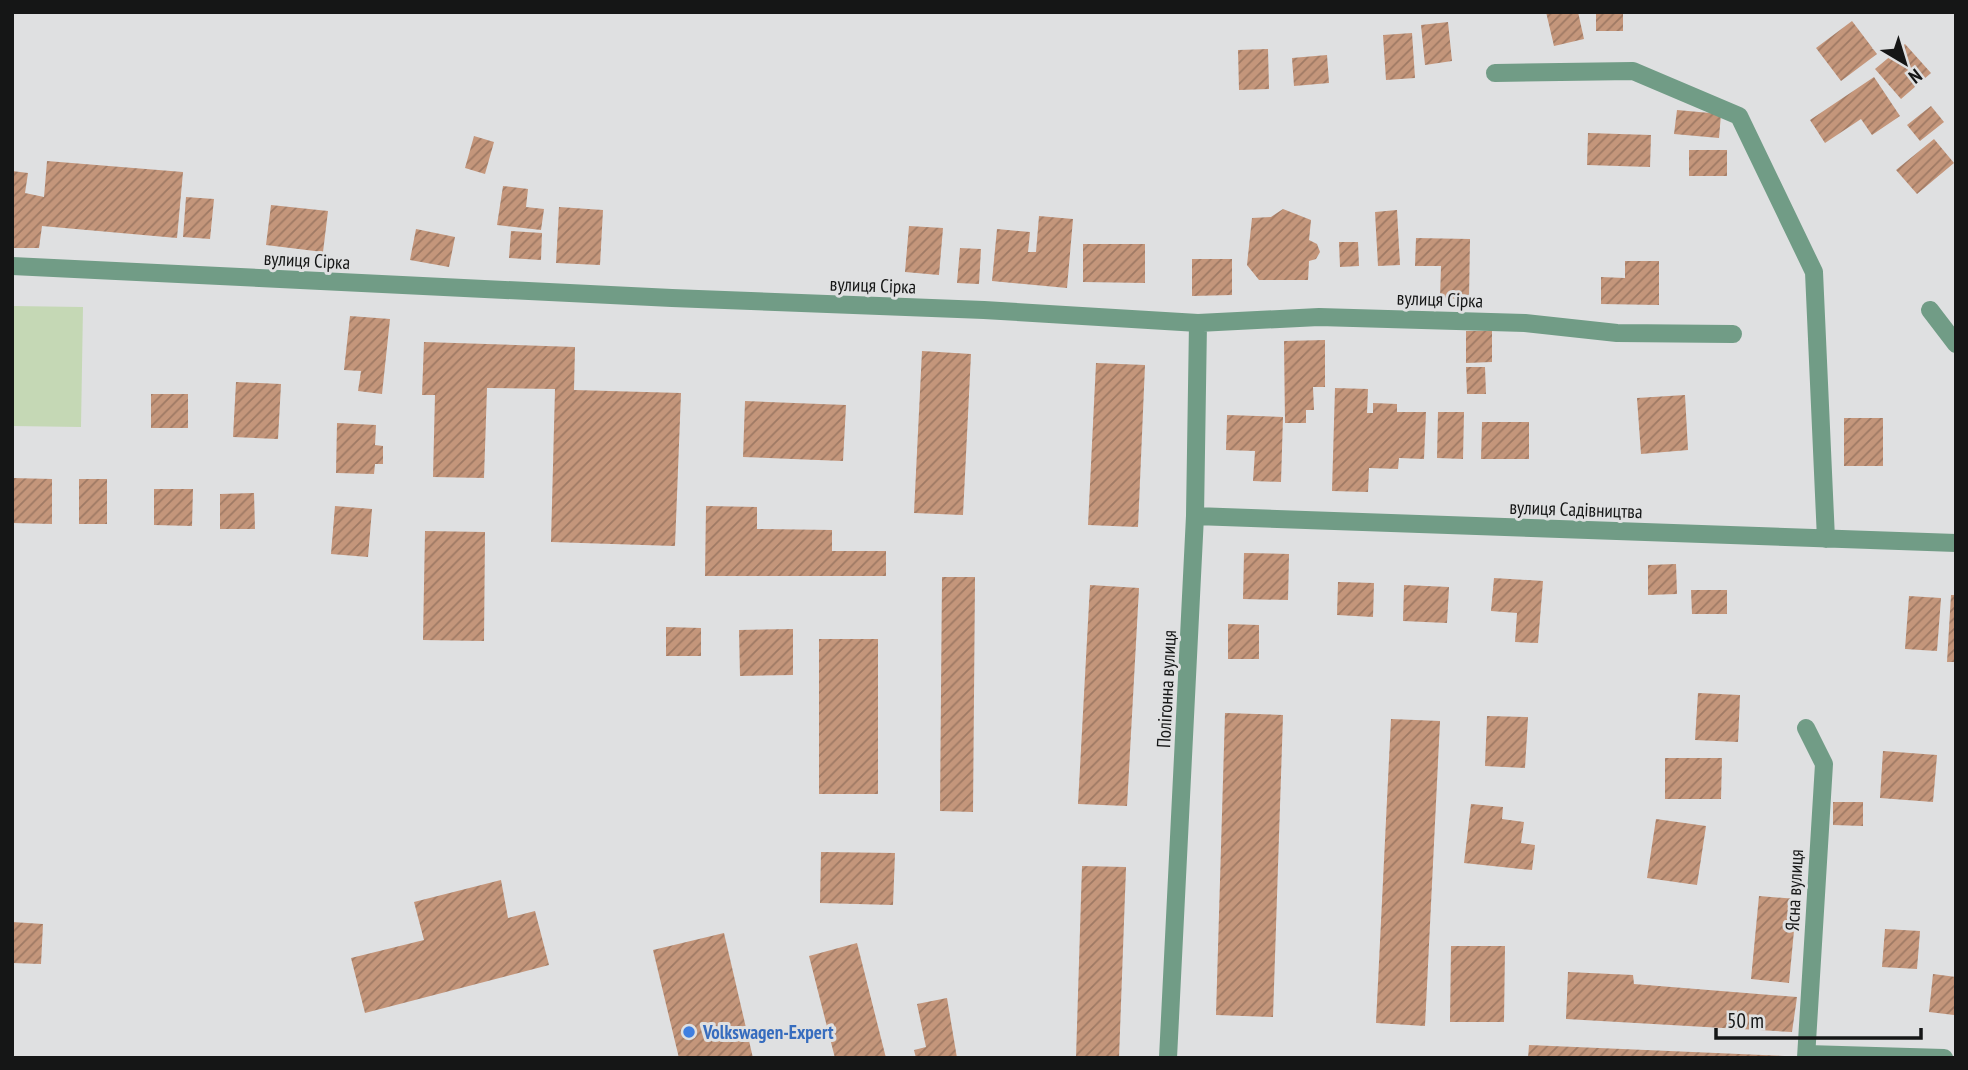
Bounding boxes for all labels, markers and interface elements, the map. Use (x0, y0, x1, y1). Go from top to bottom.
north arrow (1870, 28, 1940, 98)
text: N (1904, 64, 1927, 89)
street label: вулиця Сірка (263, 246, 351, 274)
street label: вулиця Сірка (829, 271, 917, 299)
street label: вулиця Сірка (1396, 285, 1484, 313)
street label: вулиця Садівництва (1509, 495, 1643, 523)
street label: Полігонна вулиця (1151, 629, 1181, 749)
street label: Ясна вулиця (1780, 849, 1808, 931)
scale bar (1716, 996, 1921, 1040)
text: 50 m (1727, 1007, 1764, 1034)
place label: Volkswagen-Expert (702, 1020, 834, 1044)
marker: Volkswagen-Expert (681, 1024, 697, 1040)

